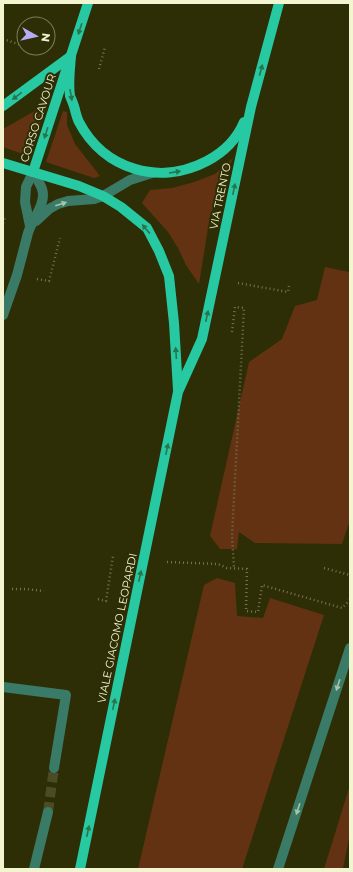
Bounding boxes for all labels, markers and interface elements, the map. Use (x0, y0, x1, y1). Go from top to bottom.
north arrow (16, 16, 56, 56)
one-way arrow (77, 24, 83, 36)
text: N (38, 32, 53, 43)
one-way arrow (258, 64, 264, 76)
street label: CORSO CAVOUR (17, 72, 59, 164)
one-way arrow (68, 89, 74, 101)
one-way arrow (12, 92, 23, 100)
one-way arrow (42, 127, 48, 139)
street label: VIA TRENTO (206, 161, 234, 231)
one-way arrow (169, 169, 181, 175)
one-way arrow (231, 183, 237, 195)
one-way arrow (55, 201, 67, 207)
one-way arrow (142, 224, 150, 234)
one-way arrow (205, 310, 211, 323)
one-way arrow (172, 347, 179, 359)
one-way arrow (164, 443, 170, 455)
street label: VIALE GIACOMO LEOPARDI (94, 552, 140, 704)
one-way arrow (138, 570, 144, 582)
one-way arrow (335, 680, 341, 692)
one-way arrow (111, 697, 117, 710)
one-way arrow (295, 803, 301, 815)
one-way arrow (85, 825, 91, 837)

